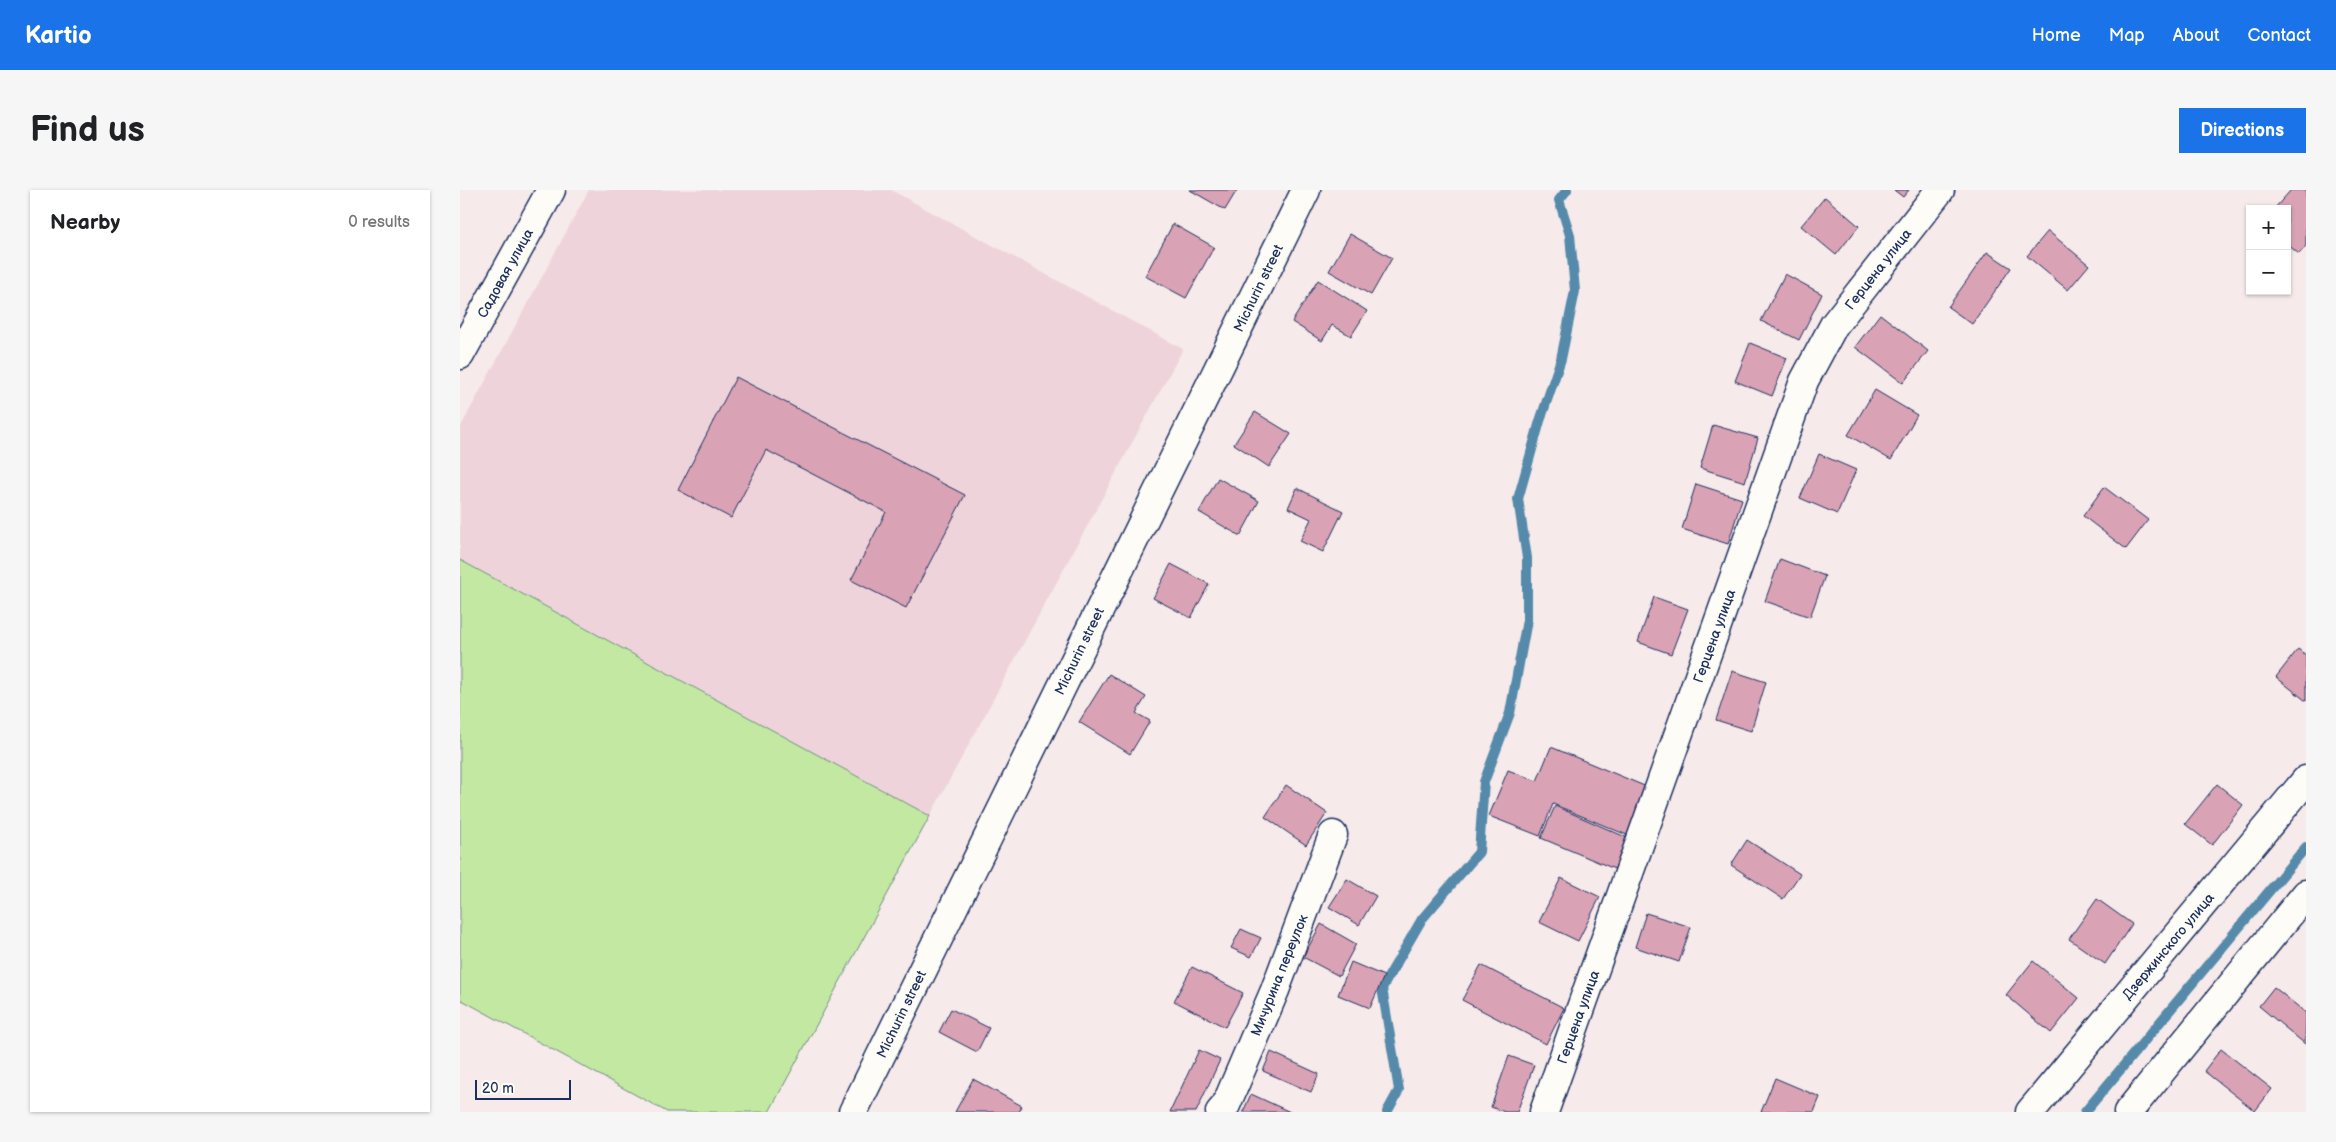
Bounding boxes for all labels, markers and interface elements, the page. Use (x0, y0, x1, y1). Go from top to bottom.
text: Kartio (25, 21, 92, 50)
text: Home (2032, 25, 2081, 46)
text: Map (2109, 25, 2145, 46)
text: About (2173, 25, 2220, 46)
text: Contact (2248, 25, 2311, 46)
button: Directions (2179, 108, 2306, 153)
text: Find us (30, 109, 145, 152)
map controls (2246, 205, 2291, 295)
button: + (2246, 205, 2291, 250)
text: Nearby (50, 210, 120, 235)
text: 0 results (348, 213, 410, 232)
street label: Садовая улица (474, 225, 537, 321)
street label: Герцена улица (1841, 225, 1916, 313)
street label: Michurin street (1230, 241, 1287, 335)
button: − (2246, 250, 2291, 295)
street label: Герцена улица (1690, 586, 1739, 685)
street label: Michurin street (1051, 604, 1108, 698)
street label: Дзержинского улица (2119, 889, 2218, 1003)
street label: Мичурина переулок (1247, 911, 1312, 1038)
street label: Michurin street (873, 967, 930, 1061)
street label: Герцена улица (1554, 967, 1603, 1066)
scale bar (475, 1077, 571, 1100)
text: 20 m (482, 1080, 514, 1097)

